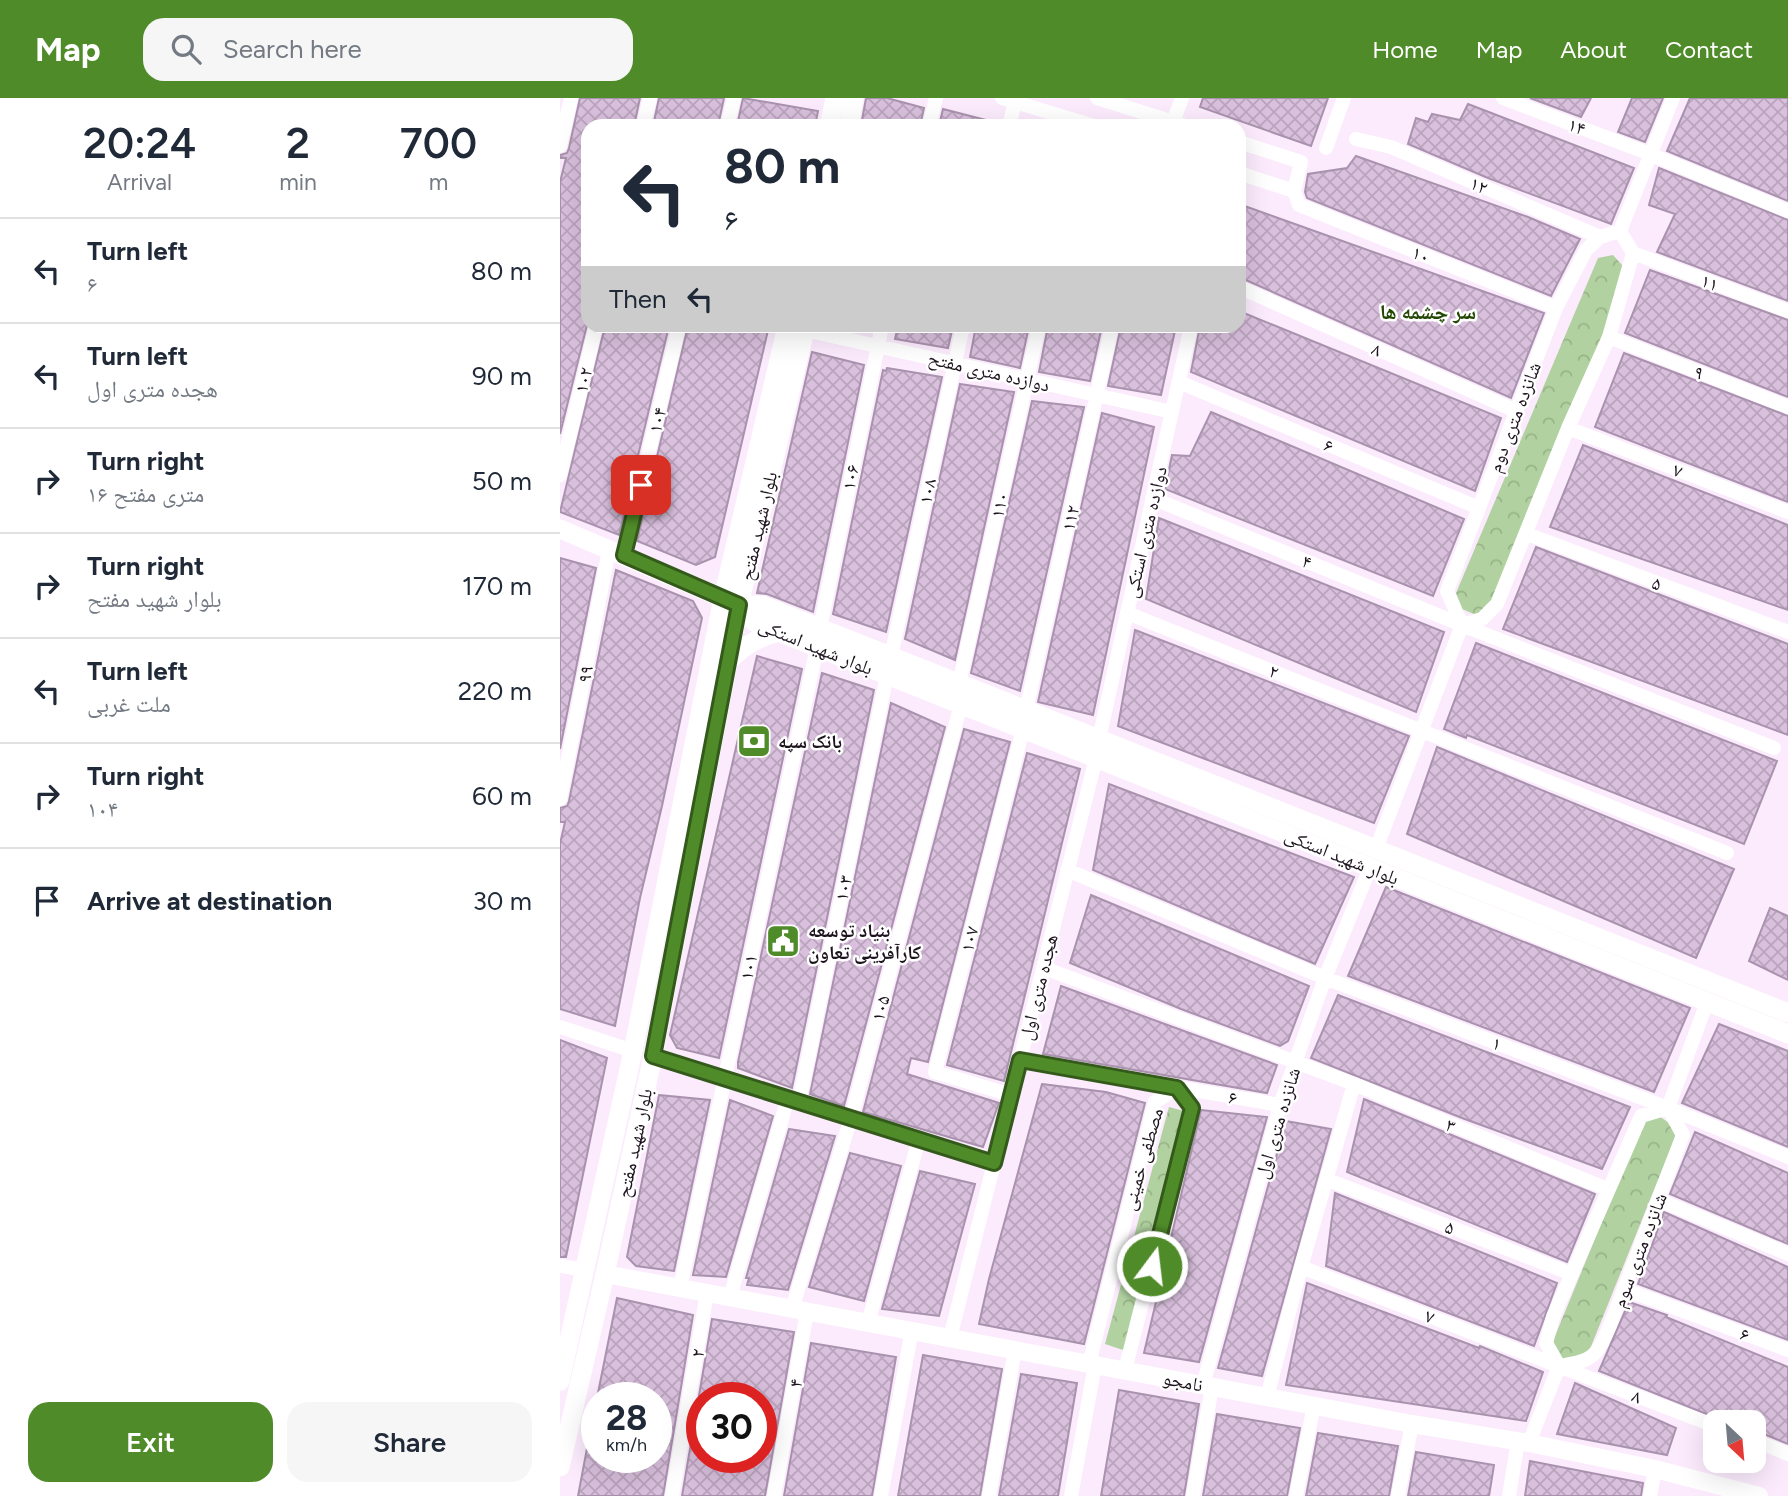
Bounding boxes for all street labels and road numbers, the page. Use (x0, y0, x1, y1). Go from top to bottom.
street label: ۱۴ (1565, 113, 1589, 140)
street label: ۱۲ (1466, 172, 1491, 199)
street label: ۱۰ (1409, 241, 1433, 268)
street label: ۱۱ (1698, 269, 1722, 296)
street label: ۸ (1368, 337, 1386, 362)
street label: دوازده متری مفتح (926, 346, 1052, 398)
street label: شانزده متری دوم (1483, 359, 1548, 476)
street label: ۹ (1691, 360, 1707, 385)
street label: ۱۰۲ (569, 365, 598, 395)
street label: ۱۰۴ (643, 405, 672, 435)
street label: ۶ (1320, 433, 1337, 458)
street label: ۷ (1670, 458, 1686, 483)
street label: ۱۰۶ (837, 462, 864, 492)
street label: دوازده متری استکی (1119, 464, 1172, 600)
street label: بلوار شهید مفتح (735, 469, 783, 583)
street label: ۱۰۸ (914, 476, 941, 506)
street label: ۱۱۰ (985, 490, 1014, 520)
street label: ۱۱۲ (1056, 503, 1085, 533)
street label: ۴ (1299, 549, 1315, 574)
street label: ۵ (1649, 571, 1665, 596)
street label: بلوار شهید استکی (755, 613, 876, 680)
street label: ۲ (1266, 659, 1282, 684)
street label: ۹۹ (573, 664, 598, 685)
street label: بلوار شهید استکی (1281, 823, 1402, 890)
street label: ۱۰۳ (830, 873, 857, 903)
street label: ۱۰۷ (955, 923, 984, 954)
street label: هجده متری اول (1014, 932, 1063, 1042)
street label: ۱۰۱ (735, 952, 762, 982)
street label: ۱۰۵ (866, 993, 895, 1023)
street label: ۱ (1489, 1031, 1505, 1056)
street label: شانزده متری اول (1250, 1065, 1305, 1181)
street label: ۶ (1227, 1085, 1239, 1110)
street label: بلوار شهید مفتح (612, 1086, 658, 1200)
street label: مصطفی خمینی (1117, 1105, 1168, 1213)
street label: ۳ (1442, 1113, 1459, 1138)
street label: شانزده متری سوم (1607, 1190, 1674, 1311)
street label: ۵ (1442, 1215, 1458, 1240)
street label: ۷ (1422, 1304, 1438, 1329)
street label: ۶ (1737, 1322, 1753, 1347)
street label: ۲ (685, 1347, 710, 1359)
street label: نامجو (1161, 1366, 1205, 1397)
street label: ۴ (783, 1377, 808, 1389)
street label: ۸ (1629, 1384, 1645, 1409)

